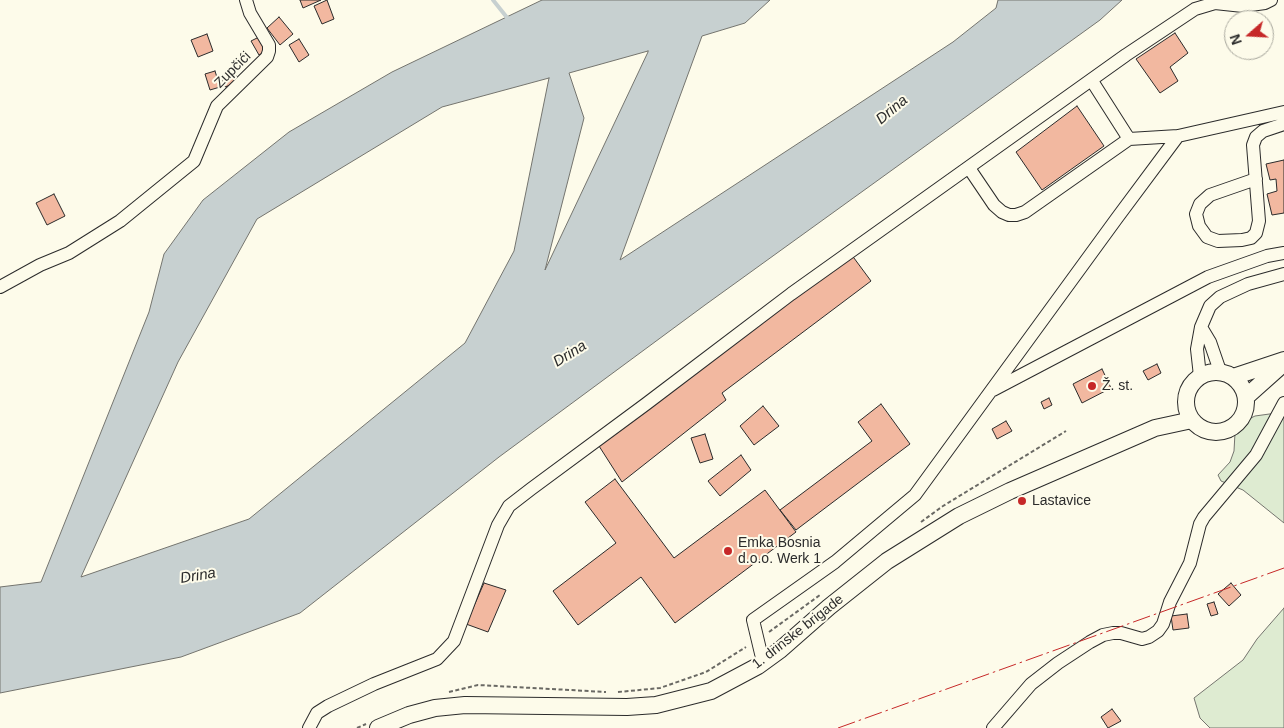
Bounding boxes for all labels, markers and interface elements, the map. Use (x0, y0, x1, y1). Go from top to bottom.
north arrow (1224, 10, 1274, 60)
text: N (1227, 32, 1245, 47)
street label: Zupčići (211, 48, 255, 92)
water label: Drina (872, 92, 912, 128)
water label: Drina (550, 337, 590, 371)
place label: Ž. st. (1102, 378, 1133, 394)
marker: Ž. st. (1086, 380, 1098, 392)
place label: Lastavice (1032, 493, 1091, 509)
marker: Lastavice (1016, 495, 1028, 507)
place label: Emka Bosnia d.o.o. Werk 1 (738, 535, 821, 568)
marker: Emka Bosnia d.o.o. Werk 1 (722, 545, 734, 557)
water label: Drina (179, 564, 217, 588)
street label: 1. drinske brigade (749, 591, 847, 673)

